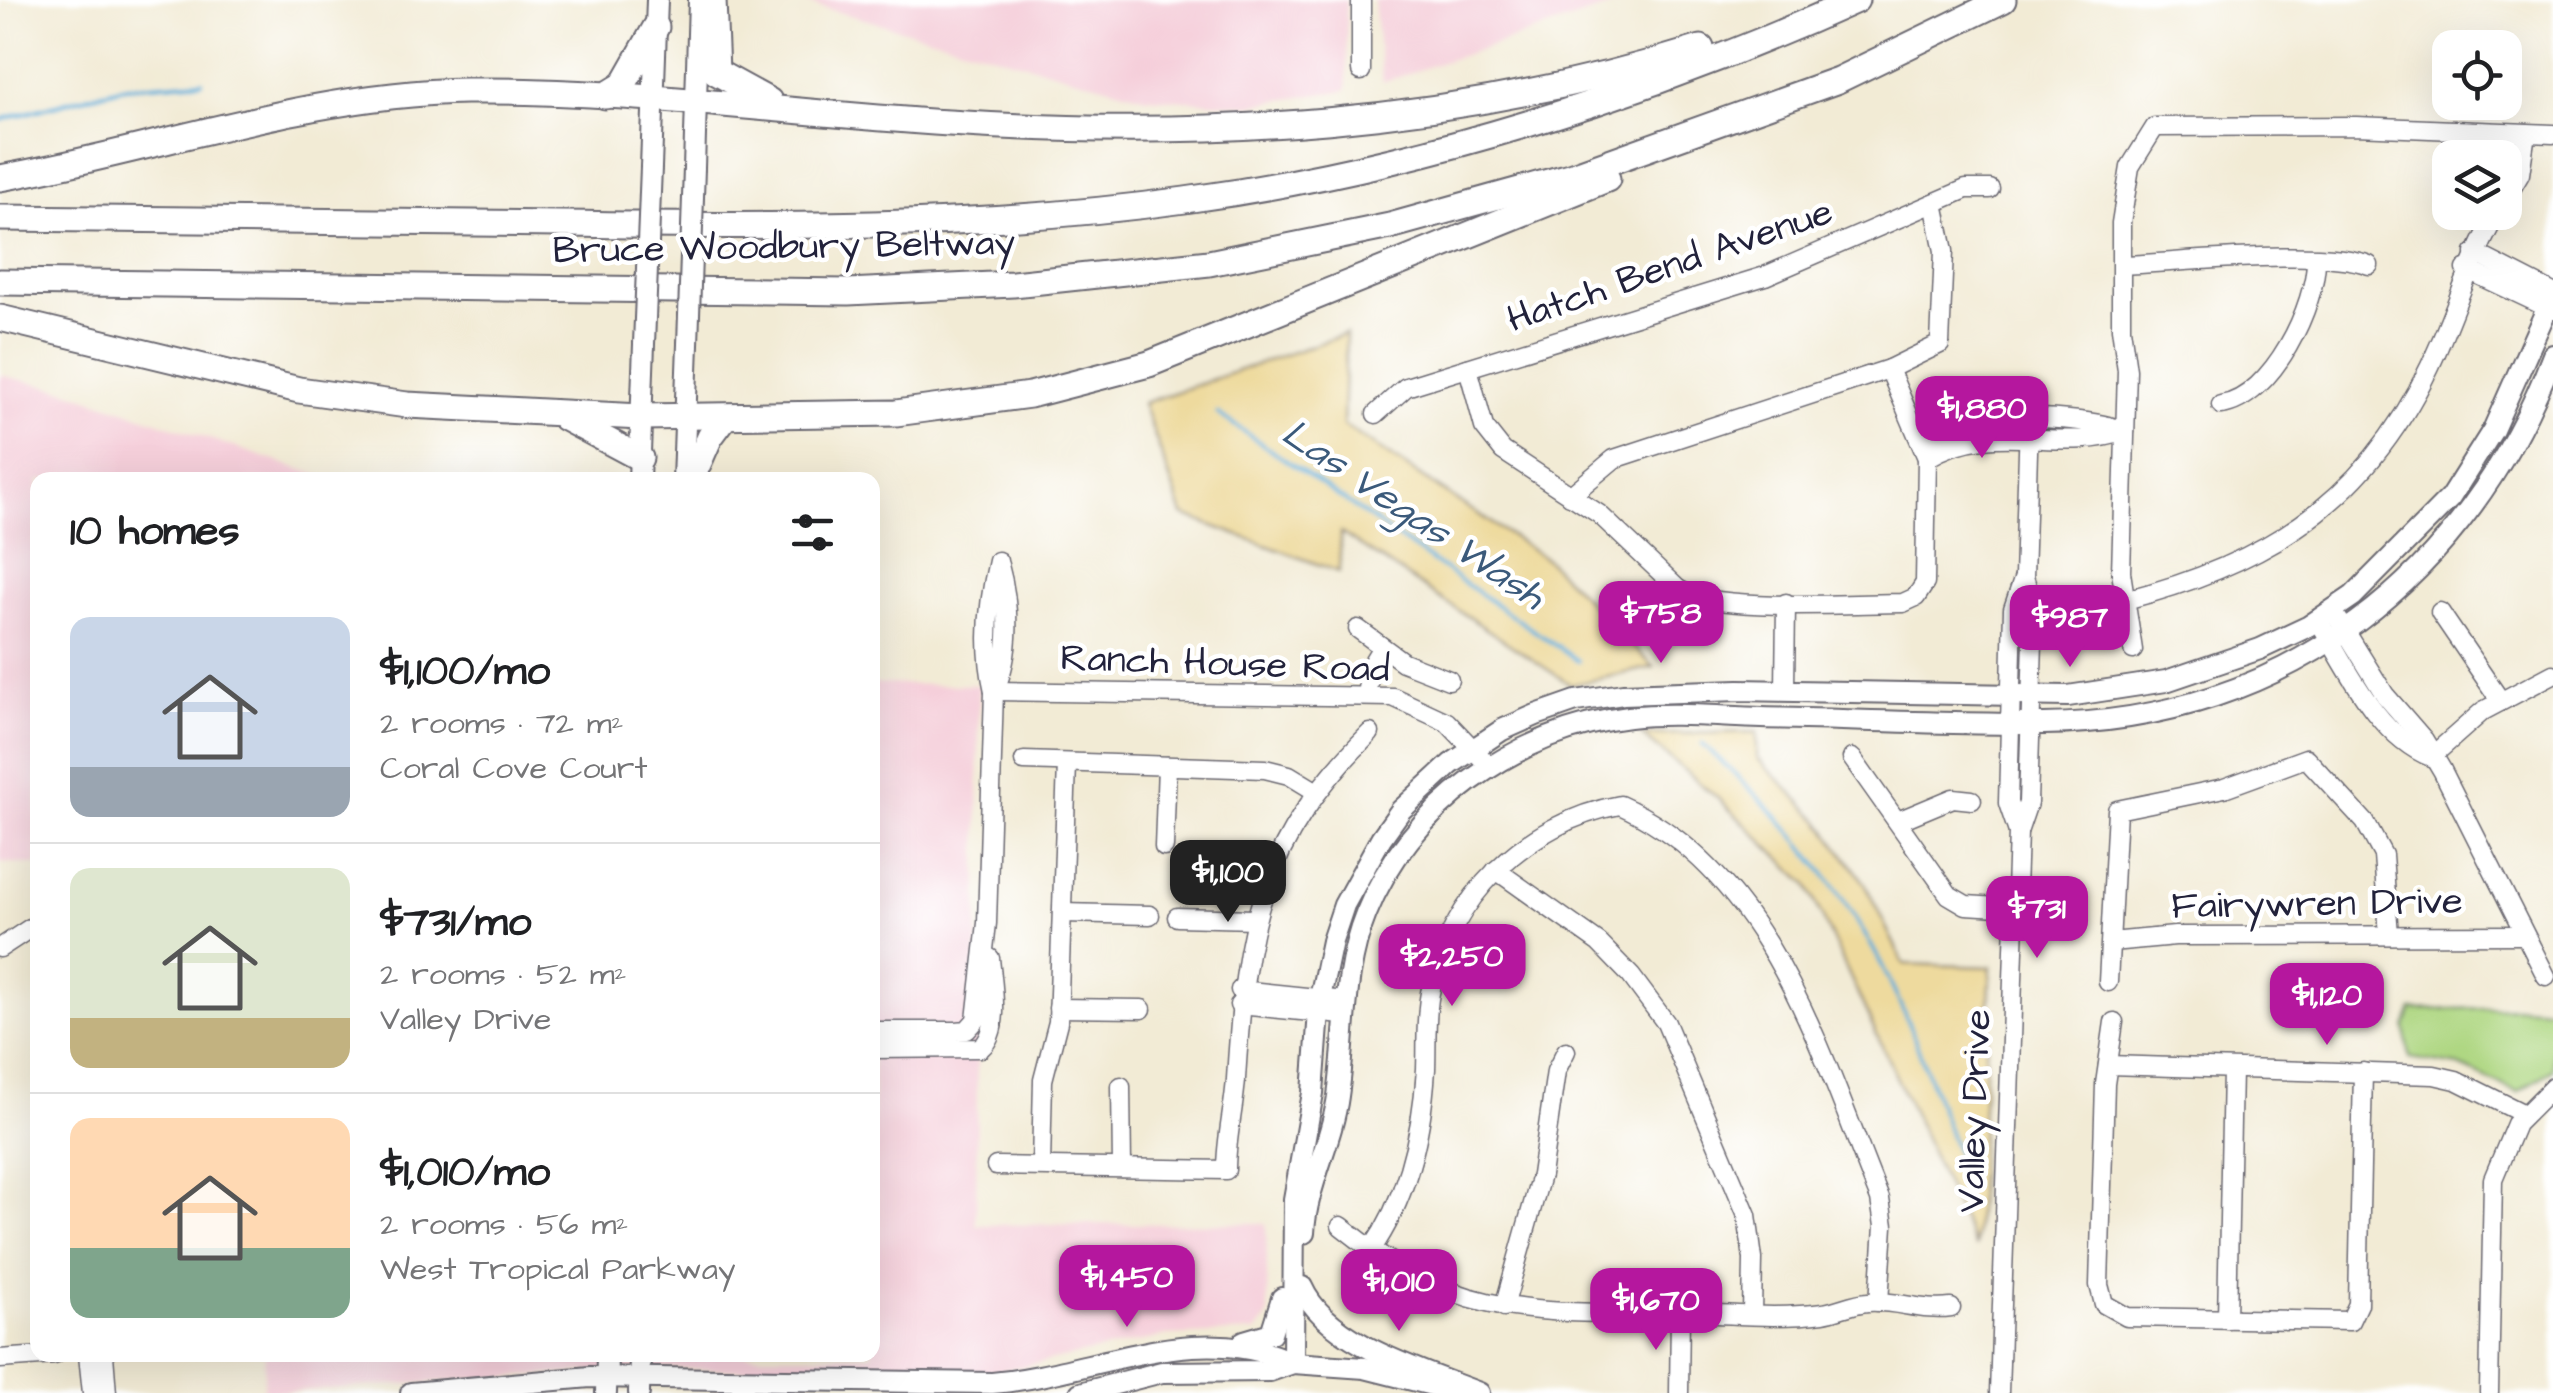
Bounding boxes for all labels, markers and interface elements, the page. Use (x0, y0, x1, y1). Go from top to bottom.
map controls (2432, 30, 2522, 230)
button: locate (2432, 30, 2522, 120)
button: layers (2432, 140, 2522, 230)
street label: Hatch Bend Avenue (1501, 186, 1839, 346)
street label: Bruce Woodbury Beltway (552, 217, 1016, 278)
pin: $1,880 (1901, 376, 2063, 461)
text: $1,880 (1937, 386, 2027, 431)
water label: Las Vegas Wash (1270, 407, 1557, 625)
text: 10 homes (70, 503, 240, 561)
icon: filters (785, 505, 840, 560)
pin: $758 (1602, 581, 1720, 666)
pin: $987 (2011, 585, 2129, 670)
text: $758 (1621, 591, 1701, 636)
text: $987 (2032, 595, 2108, 640)
street label: Ranch House Road (1060, 632, 1390, 696)
text: $1,100/mo (380, 643, 550, 701)
icon: home (150, 657, 270, 777)
text: 2 rooms · 72 m² (380, 701, 624, 746)
text: Coral Cove Court (380, 746, 647, 791)
pin: $1,100 (1147, 840, 1309, 925)
text: $1,100 (1192, 850, 1264, 895)
street label: Fairywren Drive (2171, 875, 2463, 934)
pin: $731 (1978, 876, 2096, 961)
text: $731 (2008, 886, 2066, 931)
text: $731/mo (380, 894, 531, 952)
icon: home (150, 908, 270, 1028)
pin: $2,250 (1371, 924, 1533, 1009)
text: $2,250 (1401, 934, 1503, 979)
text: 2 rooms · 52 m² (380, 952, 627, 997)
pin: $1,120 (2246, 963, 2408, 1048)
text: $1,120 (2292, 973, 2362, 1018)
text: Valley Drive (380, 997, 551, 1042)
street label: Valley Drive (1945, 1008, 2006, 1214)
text: $1,010/mo (380, 1144, 550, 1202)
icon: home (150, 1158, 270, 1278)
text: 2 rooms · 56 m² (380, 1202, 628, 1247)
pin: $1,450 (1046, 1245, 1208, 1330)
text: West Tropical Parkway (380, 1247, 736, 1292)
pin: $1,010 (1318, 1249, 1480, 1334)
text: $1,450 (1081, 1255, 1173, 1300)
text: $1,010 (1363, 1259, 1435, 1304)
pin: $1,670 (1575, 1268, 1737, 1353)
text: $1,670 (1612, 1278, 1700, 1323)

